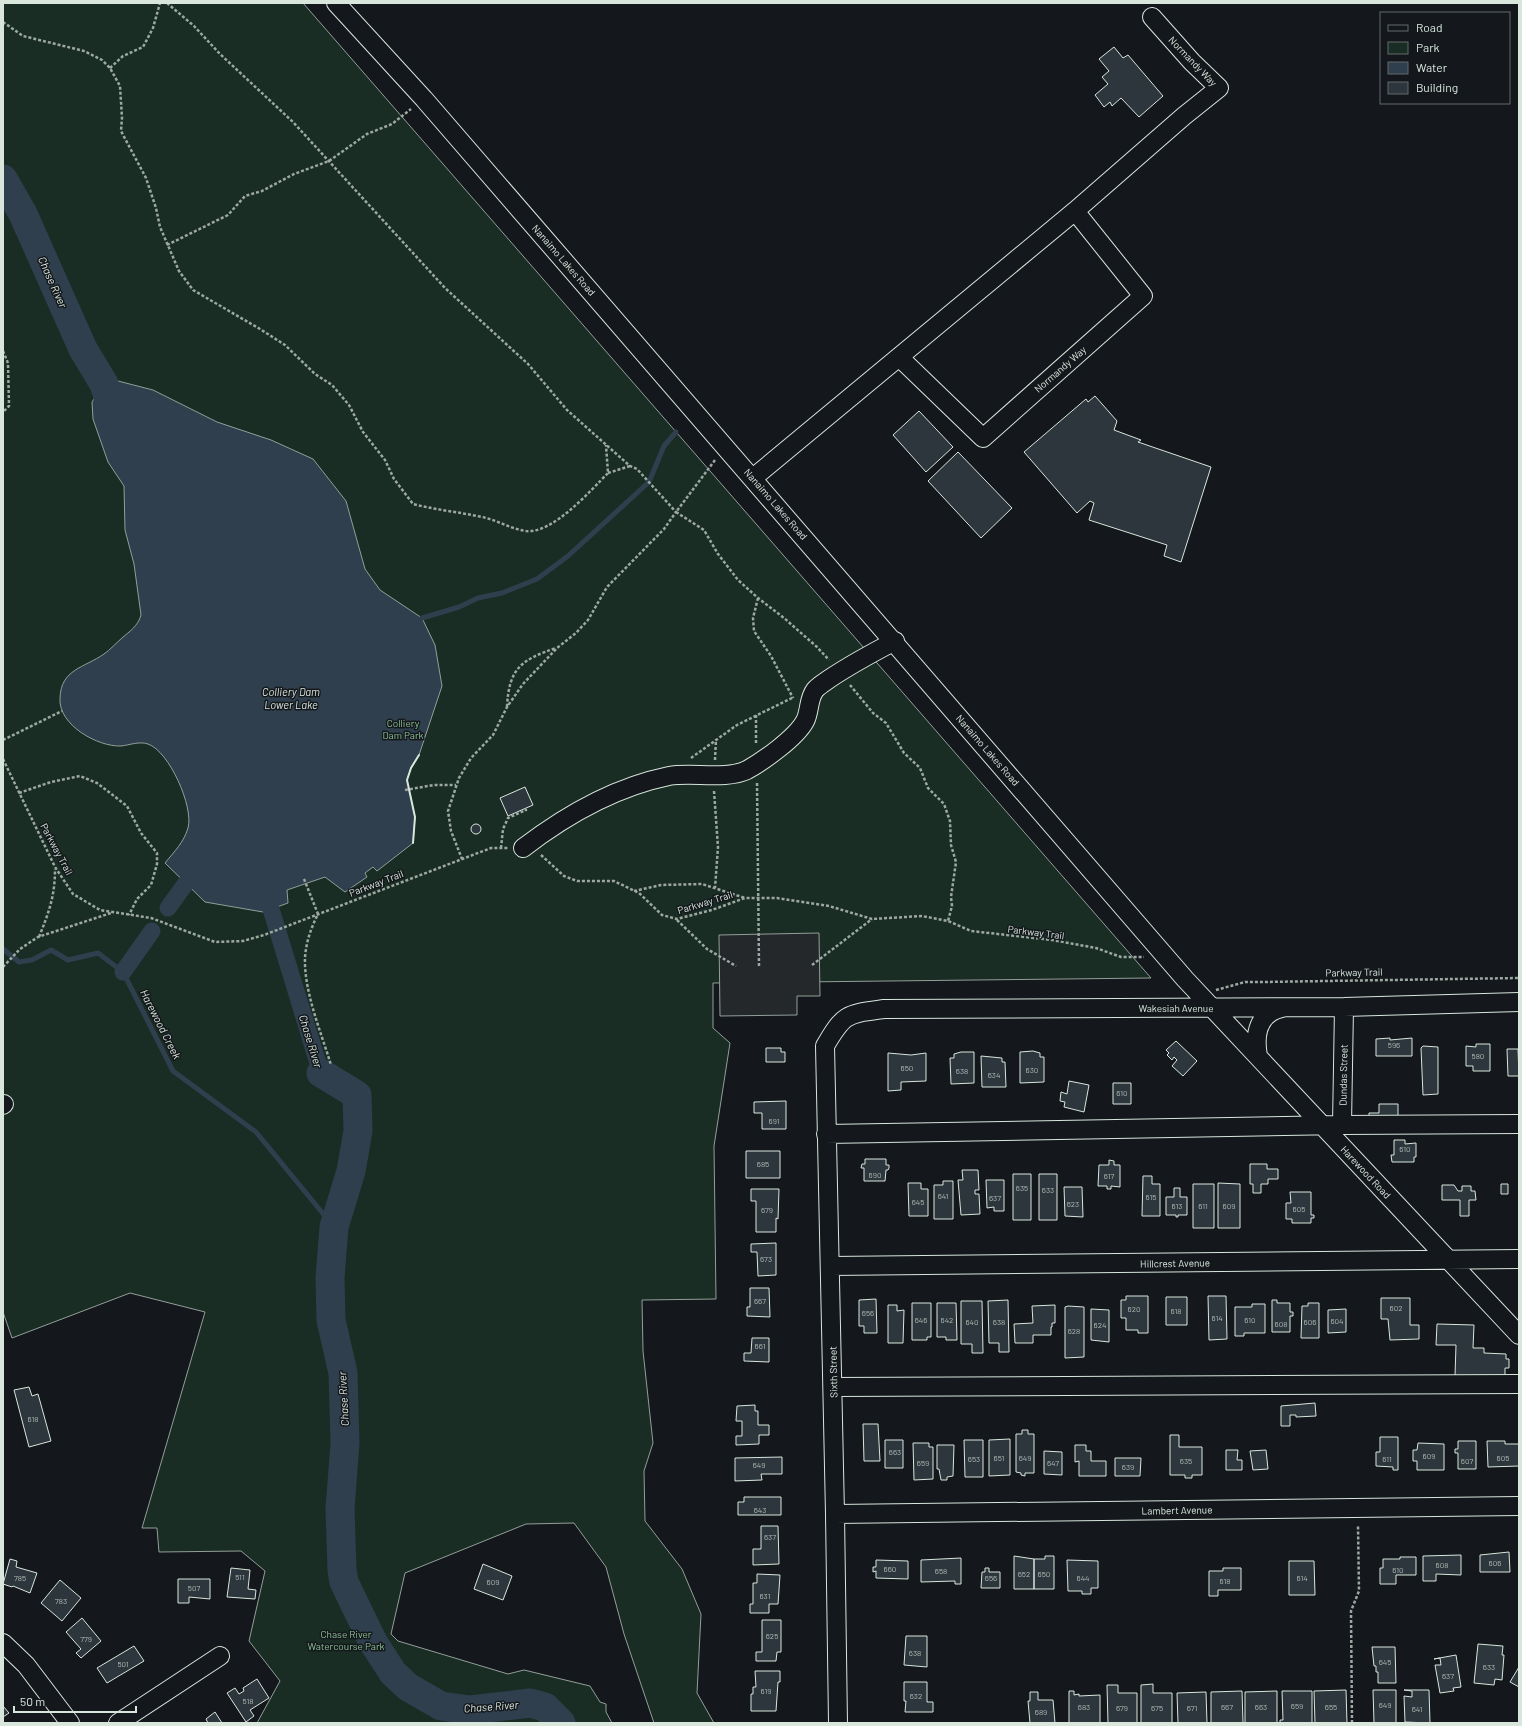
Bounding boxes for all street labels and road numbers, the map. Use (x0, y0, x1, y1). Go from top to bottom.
street label: Normandy Way (1166, 34, 1220, 89)
street label: Nanaimo Lakes Road (530, 222, 598, 298)
street label: Normandy Way (1032, 343, 1089, 395)
street label: Nanaimo Lakes Road (742, 466, 810, 542)
street label: Nanaimo Lakes Road (954, 712, 1022, 788)
street label: Parkway Trail (38, 821, 76, 877)
street label: Parkway Trail (347, 867, 405, 899)
street label: Parkway Trail (676, 888, 734, 916)
street label: Parkway Trail (1007, 923, 1065, 941)
street label: Parkway Trail (1325, 966, 1383, 978)
street label: Wakesiah Avenue (1138, 1002, 1214, 1014)
street label: Dundas Street (1336, 1044, 1350, 1106)
street label: Harewood Road (1338, 1143, 1394, 1201)
street label: Hillcrest Avenue (1140, 1256, 1210, 1270)
street label: Sixth Street (827, 1346, 839, 1398)
street label: Lambert Avenue (1141, 1503, 1213, 1517)

